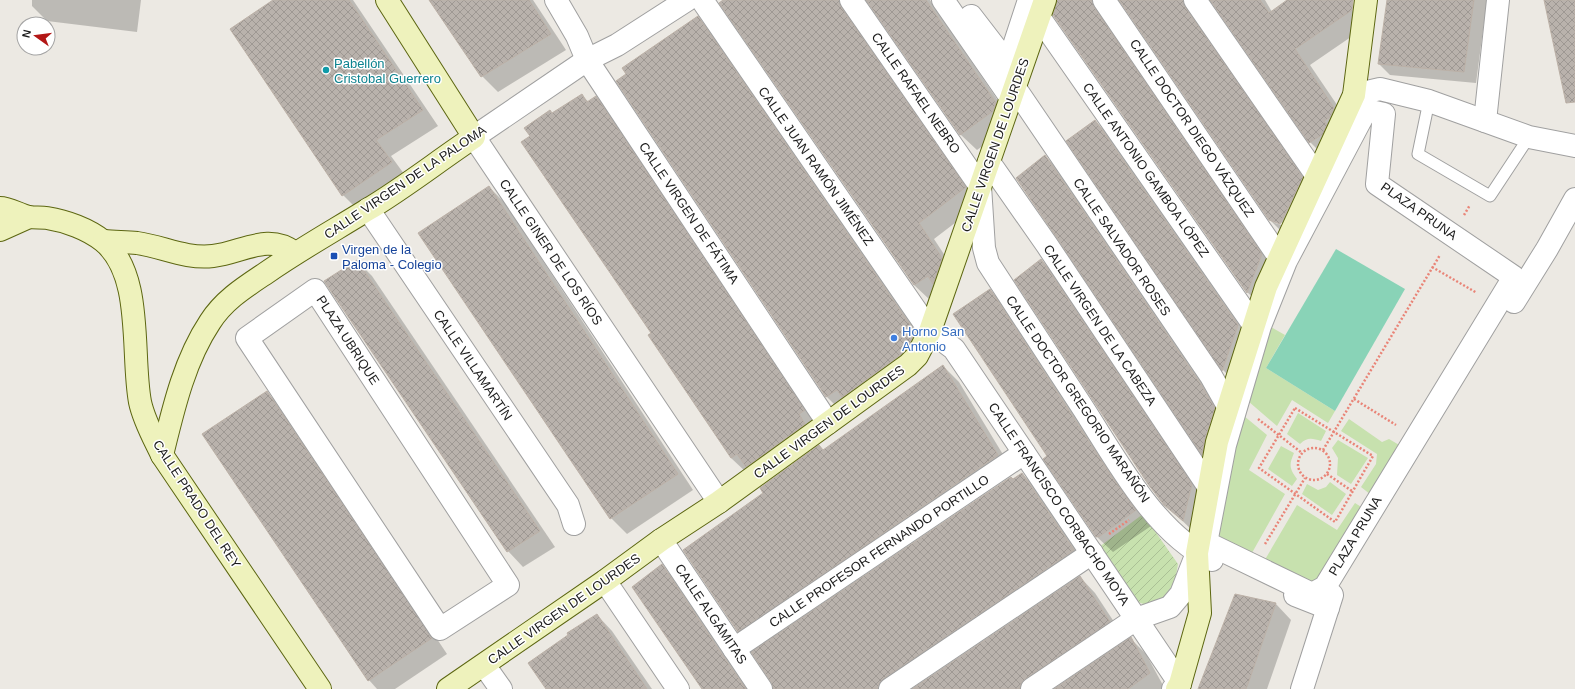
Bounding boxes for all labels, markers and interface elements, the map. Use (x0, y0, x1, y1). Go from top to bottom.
north arrow (16, 16, 56, 56)
text: N (20, 28, 33, 39)
street label: CALLE RAFAEL NEBRO (869, 30, 963, 156)
street label: CALLE DOCTOR DIEGO VÁZQUEZ (1127, 36, 1257, 220)
place label: Pabellón Cristobal Guerrero (334, 56, 441, 86)
street label: CALLE VIRGEN DE LOURDES (958, 56, 1032, 234)
marker: Pabellón Cristobal Guerrero (321, 65, 331, 75)
street label: CALLE ANTONIO GAMBOA LÓPEZ (1080, 80, 1212, 260)
street label: CALLE JUAN RAMÓN JIMÉNEZ (755, 84, 877, 248)
street label: CALLE VIRGEN DE LA PALOMA (321, 122, 489, 242)
street label: CALLE VIRGEN DE FÁTIMA (636, 139, 742, 287)
street label: CALLE SALVADOR ROSES (1070, 175, 1174, 319)
street label: CALLE GINER DE LOS RÍOS (497, 176, 606, 328)
street label: PLAZA PRUNA (1378, 179, 1460, 243)
place label: Virgen de la Paloma - Colegio (342, 242, 442, 272)
street label: CALLE VIRGEN DE LA CABEZA (1040, 242, 1160, 409)
marker: Virgen de la Paloma - Colegio (329, 251, 339, 261)
street label: PLAZA UBRIQUE (314, 293, 383, 388)
street label: CALLE DOCTOR GREGORIO MARAÑÓN (1003, 293, 1153, 505)
street label: CALLE VILLAMARTÍN (430, 307, 516, 423)
place label: Horno San Antonio (902, 324, 964, 354)
marker: Horno San Antonio (889, 333, 899, 343)
street label: CALLE VIRGEN DE LOURDES (751, 362, 908, 482)
street label: CALLE FRANCISCO CORBACHO MOYA (985, 400, 1133, 608)
street label: CALLE PRADO DEL REY (150, 437, 244, 571)
street label: CALLE PROFESOR FERNANDO PORTILLO (766, 472, 992, 630)
street label: PLAZA PRUNA (1325, 493, 1385, 578)
street label: CALLE VIRGEN DE LOURDES (485, 550, 643, 668)
street label: CALLE ALGÁMITAS (672, 561, 750, 667)

